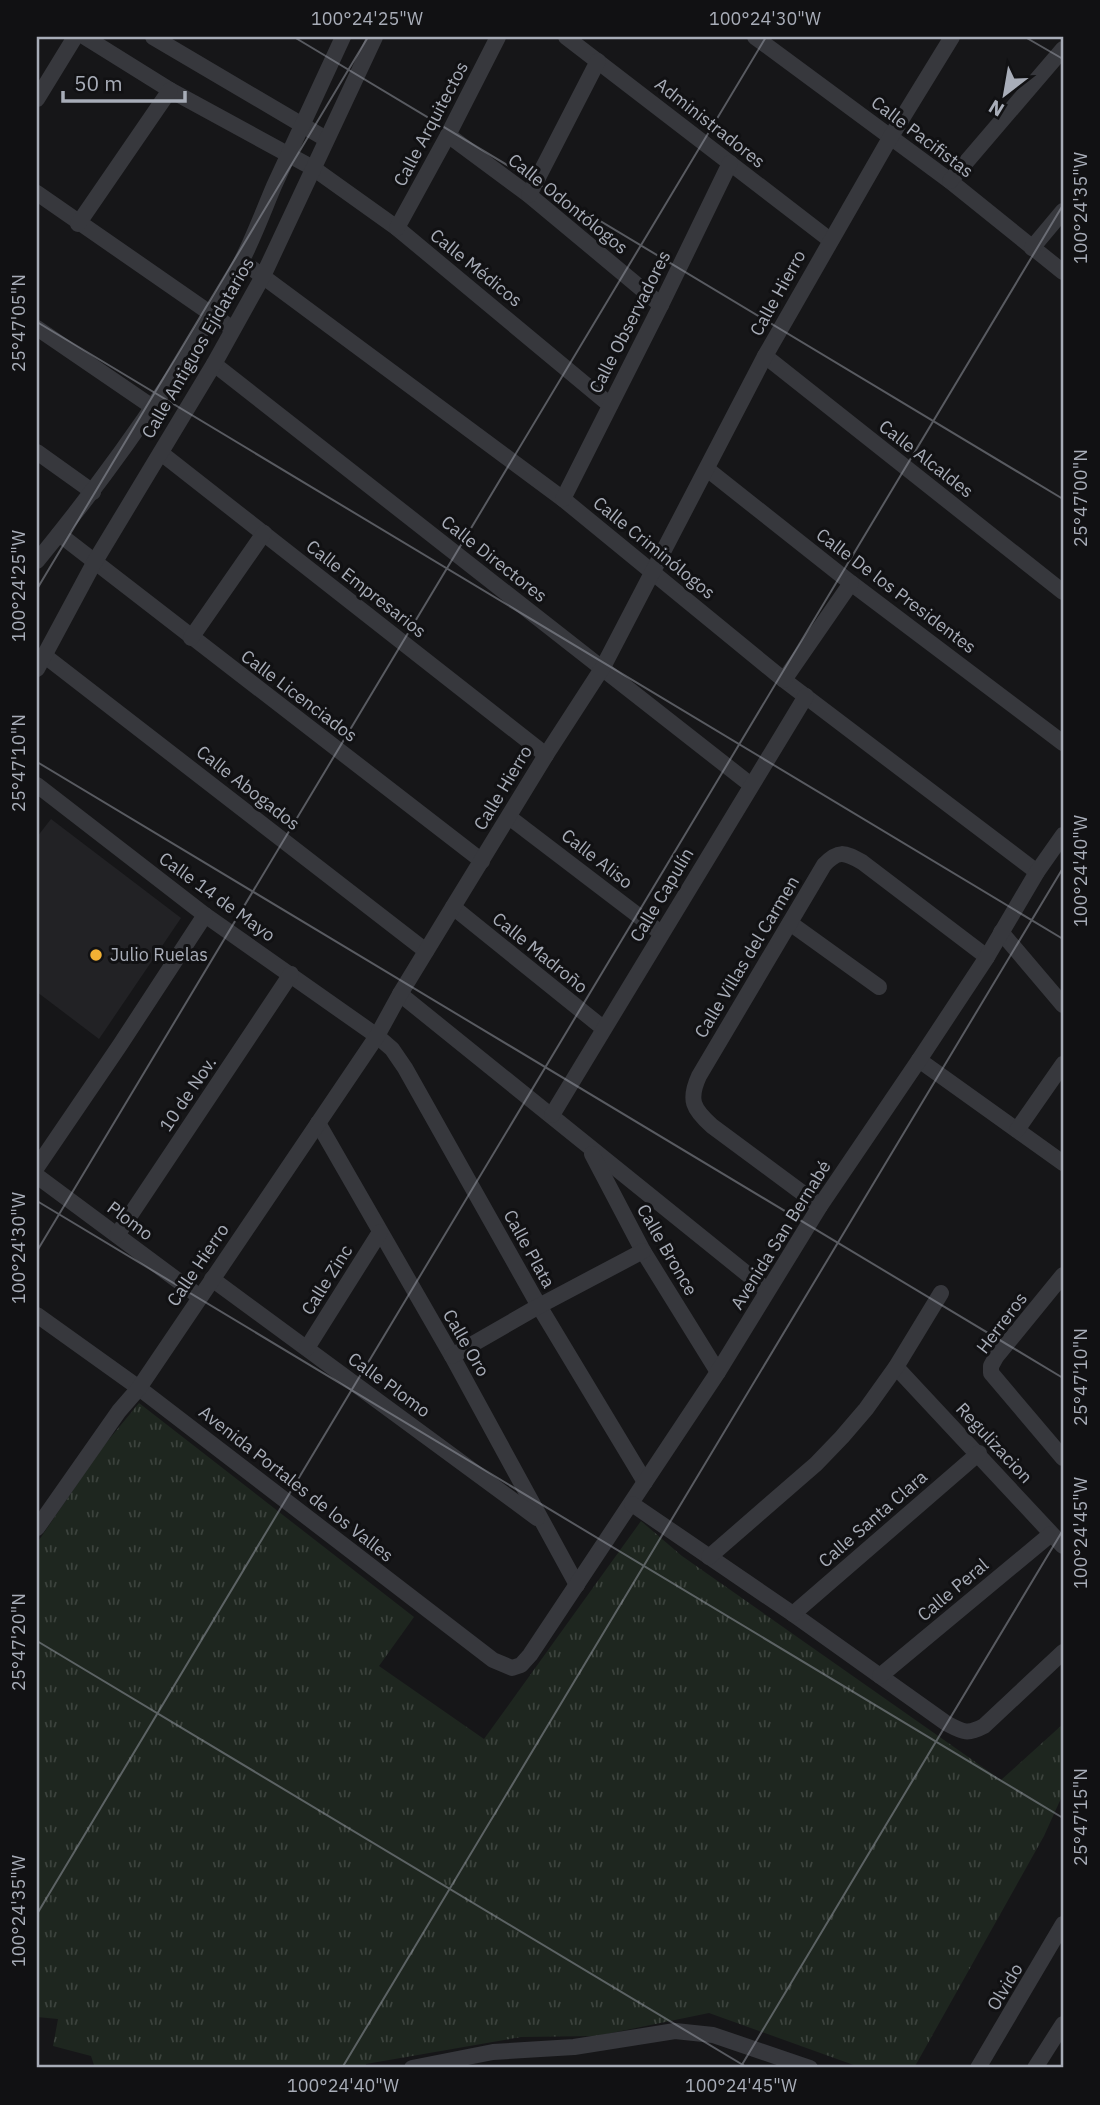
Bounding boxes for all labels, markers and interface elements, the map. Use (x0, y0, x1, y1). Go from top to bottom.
text: 100°24'25"W (311, 7, 423, 30)
text: 100°24'30"W (709, 7, 821, 30)
street label: Calle Arquitectos (388, 57, 473, 190)
scale bar (63, 60, 186, 104)
north arrow (970, 60, 1040, 130)
text: 50 m (74, 69, 123, 97)
street label: Administradores (651, 72, 770, 173)
street label: Calle Pacifistas (867, 91, 978, 183)
text: N (984, 95, 1008, 122)
street label: Calle Odontólogos (504, 148, 633, 259)
text: 100°24'35"W (1069, 152, 1092, 264)
street label: Calle Médicos (426, 223, 527, 312)
street label: Calle Hierro (744, 246, 811, 340)
street label: Calle Observadores (584, 247, 675, 397)
street label: Calle Antiguos Ejidatarios (136, 253, 259, 442)
text: 25°47'05"N (7, 274, 30, 372)
street label: Calle Alcaldes (874, 415, 978, 503)
text: 25°47'00"N (1069, 449, 1092, 547)
street label: Calle Criminólogos (589, 491, 720, 604)
street label: Calle Directores (437, 510, 552, 607)
street label: Calle De los Presidentes (812, 523, 981, 658)
text: 100°24'25"W (7, 530, 30, 642)
street label: Calle Empresarios (302, 535, 431, 643)
street label: Calle Licenciados (237, 644, 362, 747)
text: 25°47'10"N (7, 714, 30, 812)
street label: Calle Abogados (192, 740, 305, 835)
street label: Calle Hierro (468, 741, 537, 834)
text: 100°24'40"W (1069, 815, 1092, 927)
street label: Calle Aliso (557, 824, 638, 894)
street label: Calle Capulín (624, 844, 699, 946)
street label: Calle 14 de Mayo (155, 847, 280, 947)
street label: Calle Villas del Carmen (689, 871, 804, 1042)
street label: Calle Madroño (488, 907, 593, 998)
place label: Julio Ruelas (110, 943, 208, 966)
marker: Julio Ruelas (88, 947, 104, 963)
street label: 10 de Nov. (154, 1052, 221, 1136)
street label: Avenida San Bernabé (725, 1156, 836, 1314)
text: 100°24'30"W (7, 1192, 30, 1304)
street label: Plomo (103, 1196, 158, 1245)
street label: Calle Bronce (632, 1200, 703, 1300)
street label: Calle Plata (499, 1206, 561, 1292)
street label: Calle Hierro (162, 1219, 234, 1311)
street label: Calle Zinc (296, 1240, 357, 1319)
street label: Herreros (971, 1287, 1032, 1358)
street label: Calle Oro (438, 1305, 495, 1381)
text: 25°47'10"N (1069, 1328, 1092, 1426)
street label: Calle Plomo (344, 1347, 435, 1422)
street label: Regulizacion (951, 1398, 1038, 1488)
street label: Avenida Portales de los Valles (194, 1400, 398, 1567)
street label: Calle Santa Clara (813, 1465, 932, 1572)
text: 100°24'45"W (1069, 1477, 1092, 1589)
street label: Calle Peral (912, 1553, 993, 1626)
text: 25°47'20"N (7, 1593, 30, 1691)
text: 25°47'15"N (1069, 1768, 1092, 1866)
text: 100°24'35"W (7, 1855, 30, 1967)
street label: Olvido (981, 1959, 1028, 2015)
text: 100°24'40"W (287, 2074, 399, 2097)
text: 100°24'45"W (685, 2074, 797, 2097)

